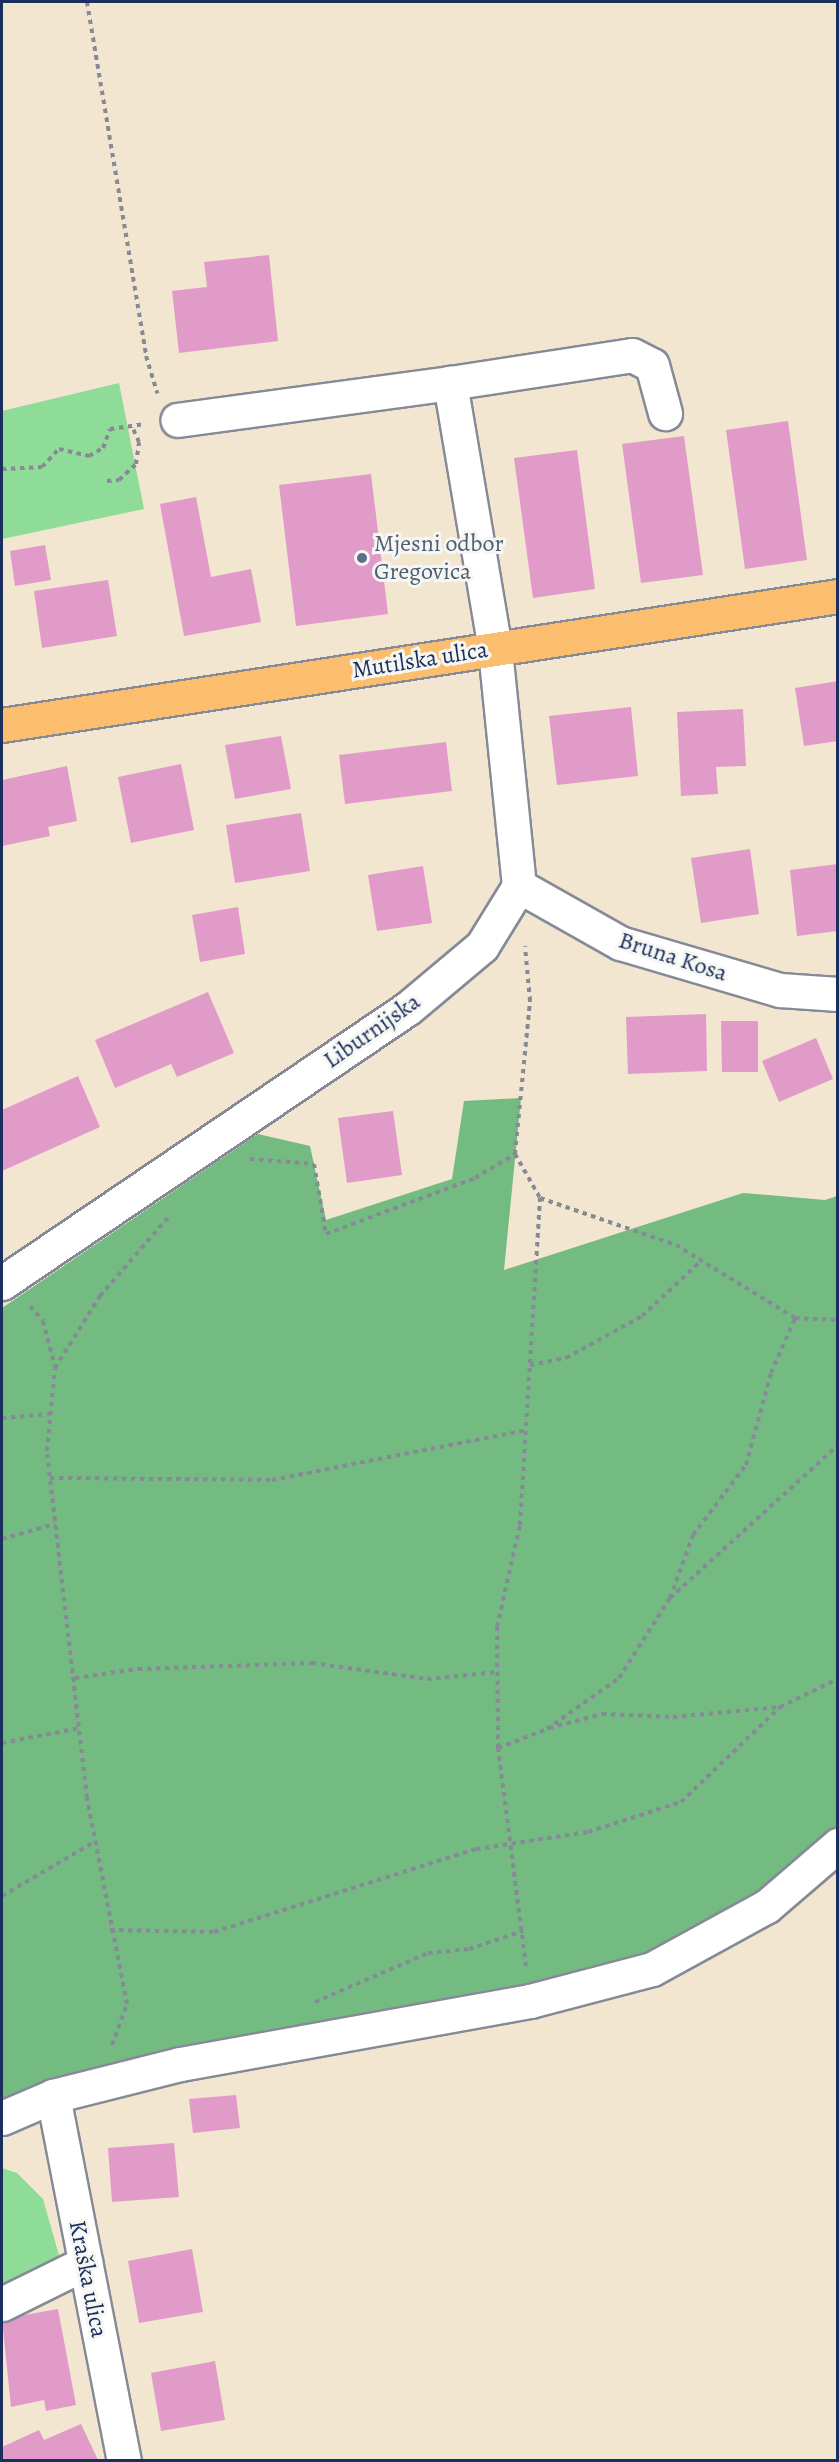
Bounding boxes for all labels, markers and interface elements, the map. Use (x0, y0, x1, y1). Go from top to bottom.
place label: Mjesni odbor Gregovica (374, 530, 504, 586)
marker: Mjesni odbor Gregovica (355, 551, 369, 565)
street label: Mutilska ulica (350, 635, 490, 685)
street label: Bruna Kosa (615, 926, 731, 988)
street label: Liburnijska (318, 987, 426, 1075)
street label: Kraška ulica (63, 2218, 113, 2340)

